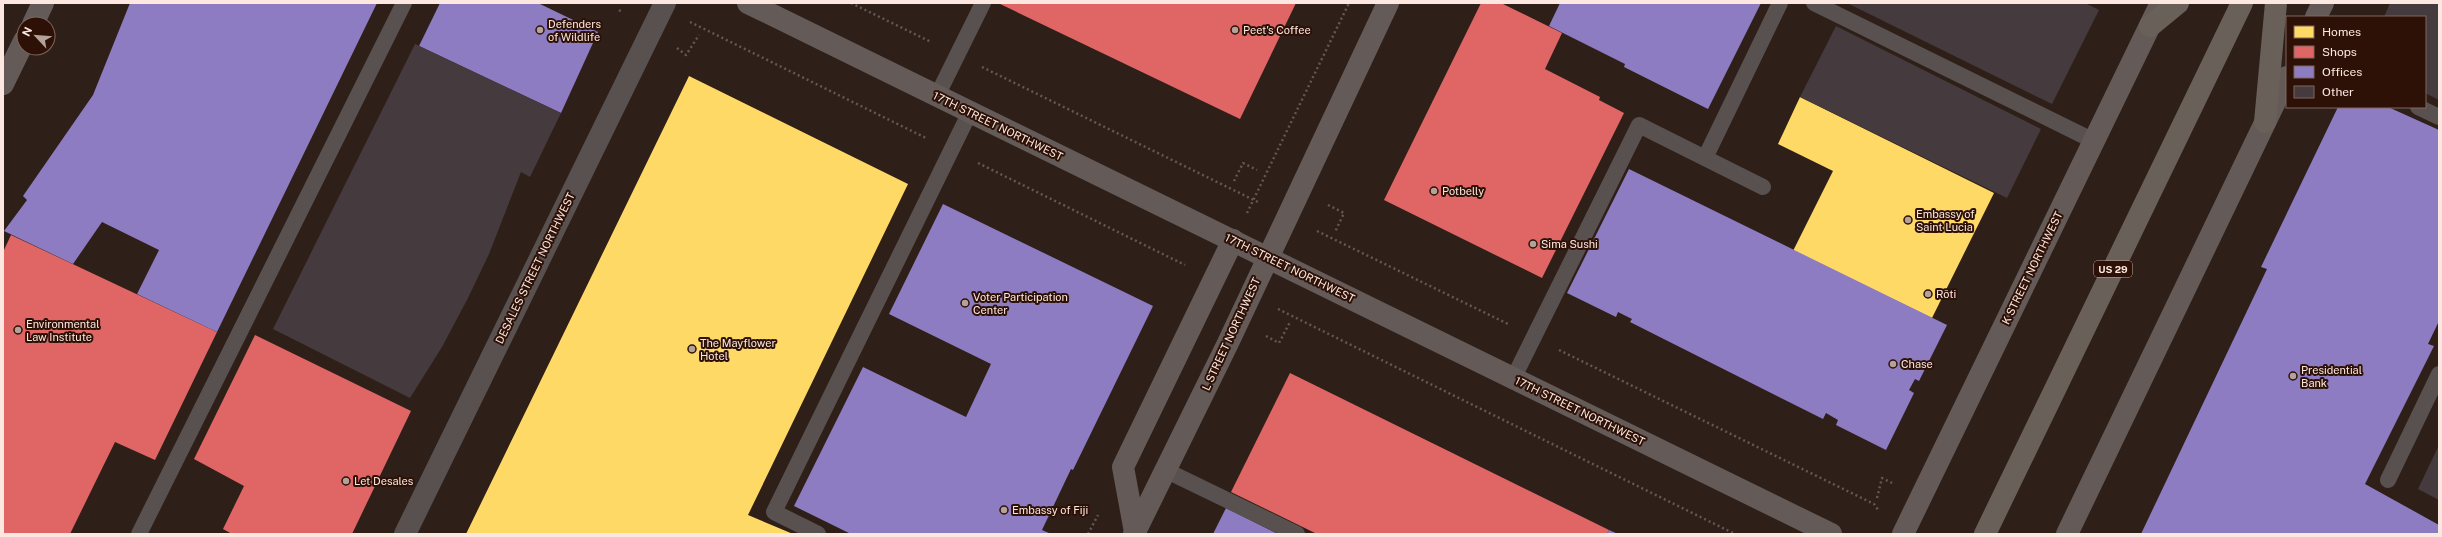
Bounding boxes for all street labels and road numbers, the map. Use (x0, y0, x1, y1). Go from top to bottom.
street label: 17TH STREET NORTHWEST (931, 89, 1065, 163)
street label: DESALES STREET NORTHWEST (493, 190, 577, 346)
street label: K STREET NORTHWEST (1999, 209, 2065, 326)
street label: 17TH STREET NORTHWEST (1223, 231, 1357, 305)
road number: US 29 (2094, 261, 2132, 277)
street label: L STREET NORTHWEST (1200, 275, 1263, 392)
street label: 17TH STREET NORTHWEST (1513, 374, 1647, 448)

